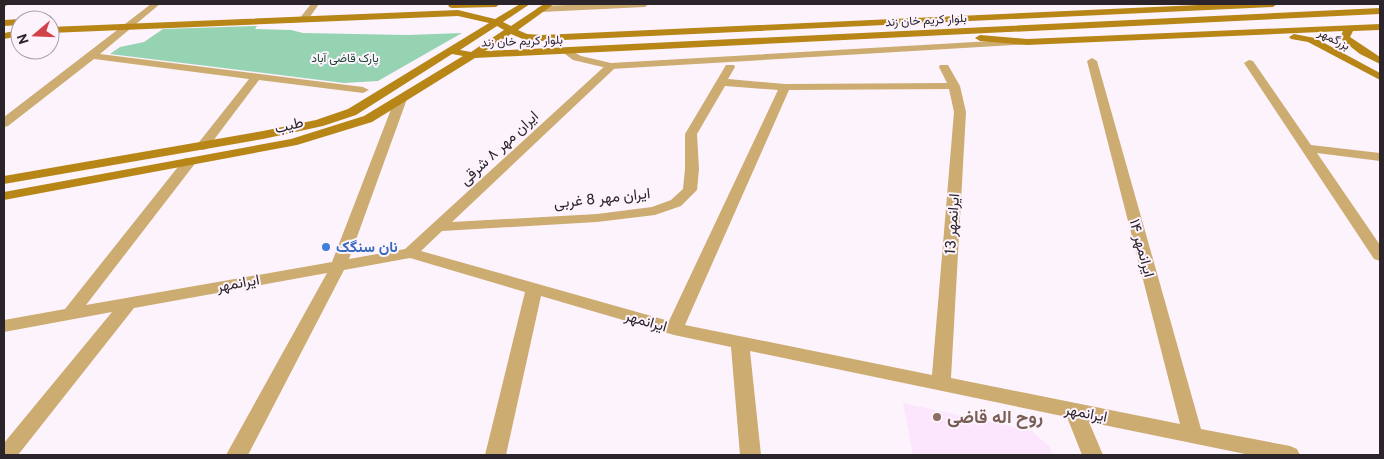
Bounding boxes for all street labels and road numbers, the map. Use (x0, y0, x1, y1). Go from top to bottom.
street label: بلوار کریم خان زند (885, 11, 967, 31)
street label: بزرگمهر (1314, 25, 1352, 55)
street label: بلوار کریم خان زند (481, 33, 563, 51)
street label: ایران مهر ٨ شرقی (457, 108, 543, 190)
street label: طیب (273, 114, 306, 139)
street label: ایران مهر 8 غربی (553, 185, 651, 214)
street label: ایرانمهر 13 (942, 193, 965, 255)
street label: ایرانمهر ۱۴ (1124, 217, 1157, 280)
street label: ایرانمهر (214, 271, 261, 298)
street label: ایرانمهر (621, 307, 669, 338)
street label: ایرانمهر (1062, 401, 1109, 428)

